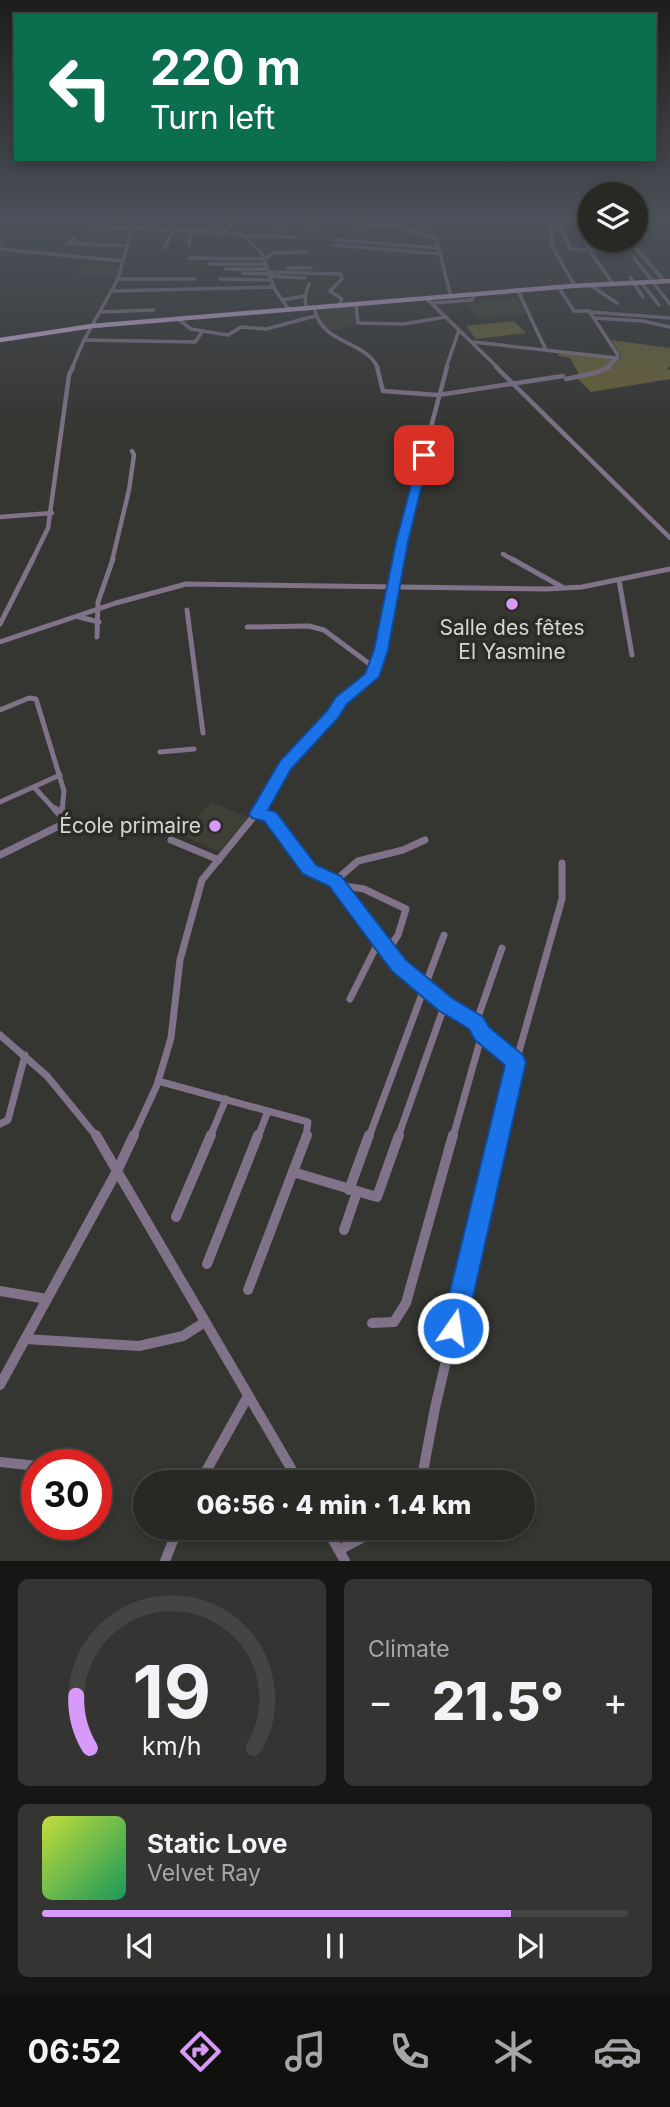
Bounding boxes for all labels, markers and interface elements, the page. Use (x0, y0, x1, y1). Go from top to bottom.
text: 220 m (150, 38, 301, 97)
icon: left (35, 42, 126, 133)
text: Turn left (150, 98, 275, 137)
map controls (578, 182, 648, 252)
button: layers (578, 182, 648, 252)
pin (394, 425, 454, 485)
icon: arrive (405, 436, 443, 474)
marker: Salle des fêtes El Yasmine (504, 596, 520, 612)
place label: Salle des fêtes El Yasmine (439, 615, 585, 664)
place label: École primaire (59, 812, 201, 838)
marker: École primaire (207, 818, 223, 834)
position arrow (416, 1291, 490, 1365)
speed limit sign: 30 (21, 1449, 112, 1540)
text: 06:56 · 4 min · 1.4 km (197, 1489, 471, 1520)
text: Climate (368, 1635, 450, 1663)
text: 19 (133, 1648, 211, 1737)
text: 21.5° (432, 1670, 564, 1733)
text: − (368, 1678, 393, 1724)
text: + (603, 1678, 628, 1724)
text: km/h (142, 1731, 202, 1761)
text: Static Love (147, 1828, 288, 1859)
text: Velvet Ray (147, 1859, 261, 1887)
icon: previous (121, 1927, 159, 1965)
icon: pause (316, 1927, 354, 1965)
icon: next (511, 1927, 549, 1965)
icon: directions (176, 2027, 225, 2076)
icon: music (281, 2027, 330, 2076)
icon: phone (385, 2027, 434, 2076)
icon: climate (489, 2027, 538, 2076)
icon: car (593, 2027, 642, 2076)
text: 06:52 (28, 2032, 121, 2071)

